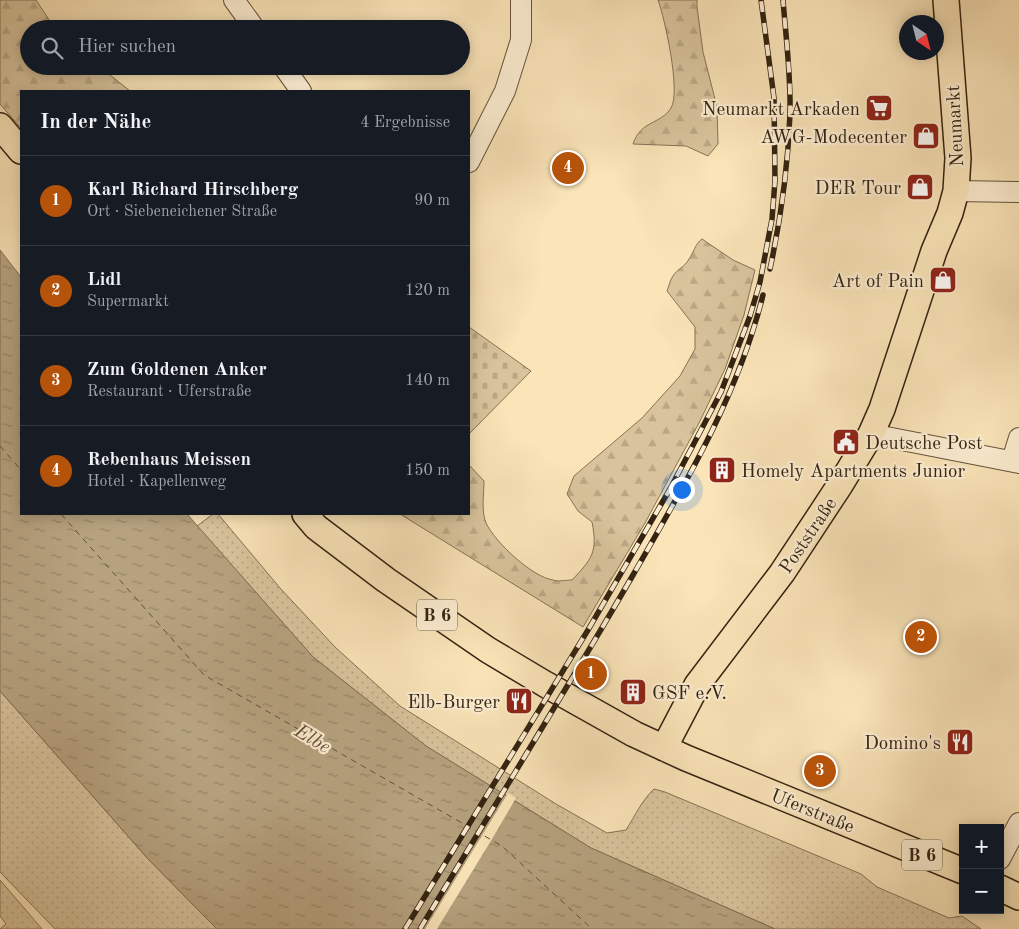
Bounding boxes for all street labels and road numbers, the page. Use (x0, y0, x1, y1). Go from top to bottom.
street label: Neumarkt (945, 84, 968, 167)
street label: Poststraße (777, 495, 841, 578)
road number: B 6 (417, 600, 457, 630)
street label: Uferstraße (768, 787, 857, 838)
road number: B 6 (902, 840, 942, 870)

